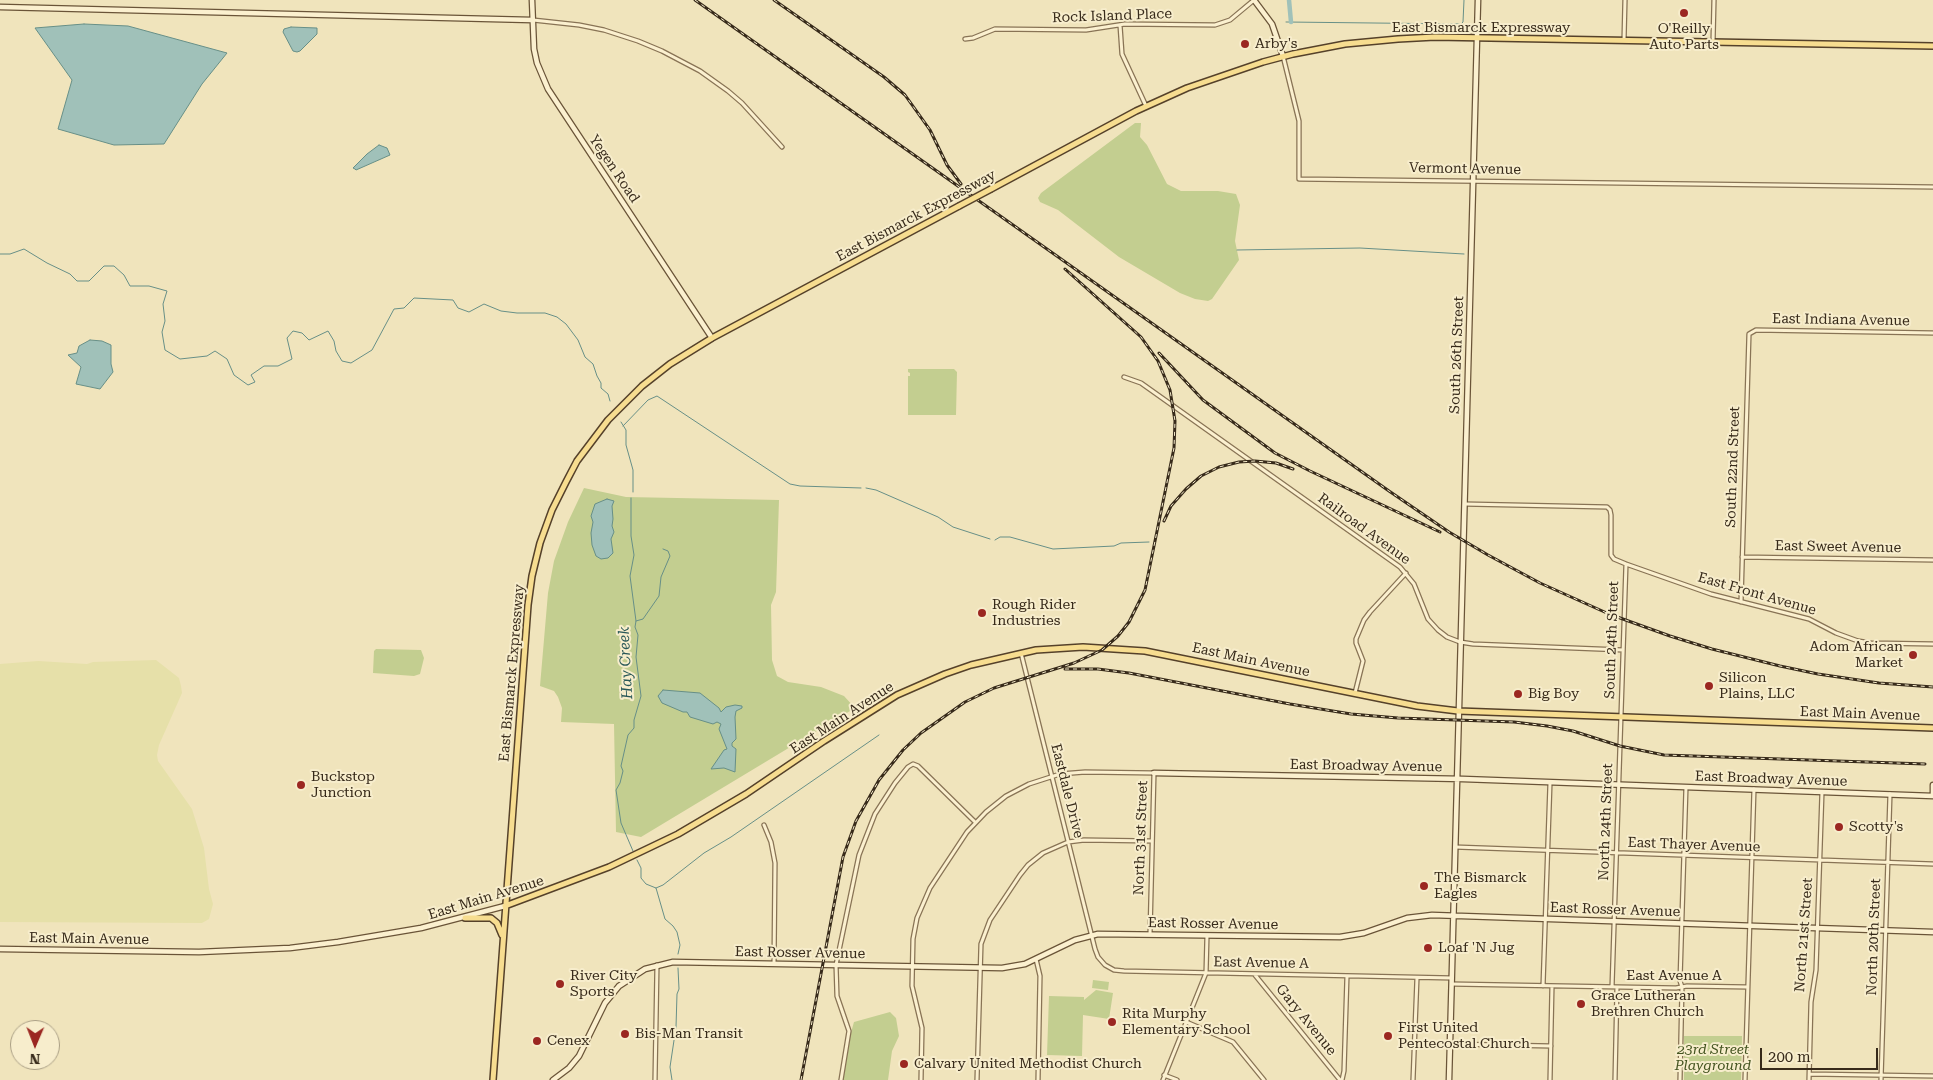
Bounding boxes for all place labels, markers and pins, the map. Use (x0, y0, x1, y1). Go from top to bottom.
marker: O'Reilly Auto Parts (1678, 7, 1690, 19)
place label: O'Reilly Auto Parts (1649, 21, 1719, 54)
place label: Arby's (1255, 36, 1297, 52)
marker: Arby's (1239, 38, 1251, 50)
place label: Rough Rider Industries (992, 597, 1076, 630)
marker: Rough Rider Industries (976, 607, 988, 619)
place label: Adom African Market (1809, 639, 1903, 672)
marker: Adom African Market (1907, 649, 1919, 661)
place label: Silicon Plains, LLC (1719, 670, 1795, 702)
marker: Silicon Plains, LLC (1703, 680, 1715, 692)
place label: Big Boy (1528, 686, 1579, 702)
marker: Big Boy (1512, 688, 1524, 700)
place label: Buckstop Junction (311, 769, 375, 802)
marker: Buckstop Junction (295, 779, 307, 791)
place label: Scotty's (1849, 819, 1903, 835)
marker: Scotty's (1833, 821, 1845, 833)
place label: The Bismarck Eagles (1434, 870, 1527, 902)
marker: The Bismarck Eagles (1418, 880, 1430, 892)
place label: Loaf 'N Jug (1438, 940, 1514, 956)
marker: Loaf 'N Jug (1422, 942, 1434, 954)
place label: River City Sports (570, 968, 637, 1000)
marker: River City Sports (554, 978, 566, 990)
place label: Grace Lutheran Brethren Church (1591, 988, 1704, 1020)
marker: Grace Lutheran Brethren Church (1575, 998, 1587, 1010)
place label: Rita Murphy Elementary School (1122, 1006, 1250, 1038)
marker: Rita Murphy Elementary School (1106, 1016, 1118, 1028)
place label: First United Pentecostal Church (1398, 1020, 1530, 1052)
place label: Bis-Man Transit (635, 1026, 743, 1042)
marker: Bis-Man Transit (619, 1028, 631, 1040)
marker: First United Pentecostal Church (1382, 1030, 1394, 1042)
place label: Cenex (547, 1033, 589, 1049)
marker: Cenex (531, 1035, 543, 1047)
place label: Calvary United Methodist Church (914, 1056, 1142, 1072)
marker: Calvary United Methodist Church (898, 1058, 910, 1070)

